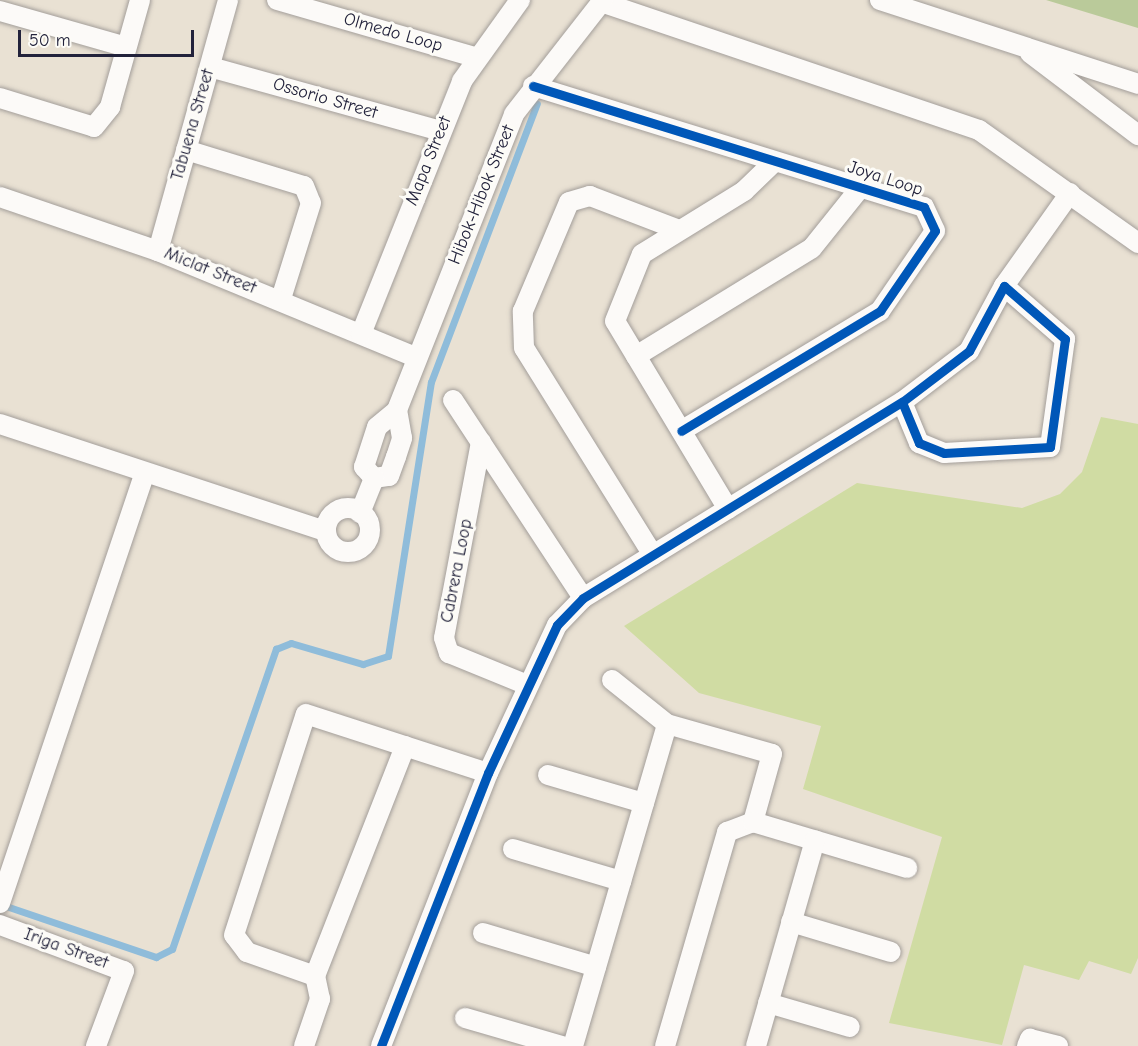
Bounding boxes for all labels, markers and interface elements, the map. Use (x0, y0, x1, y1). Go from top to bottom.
street label: Olmedo Loop (341, 9, 445, 57)
scale bar (21, 18, 196, 56)
text: 50 m (29, 30, 71, 51)
street label: Tabuena Street (167, 67, 219, 183)
street label: Ossorio Street (270, 74, 380, 124)
street label: Mapa Street (401, 113, 457, 209)
street label: Hibok-Hibok Street (444, 122, 520, 268)
street label: Joya Loop (845, 157, 925, 201)
street label: Miclat Street (161, 243, 259, 299)
street label: Cabrera Loop (436, 517, 478, 625)
street label: Iriga Street (21, 924, 111, 974)

